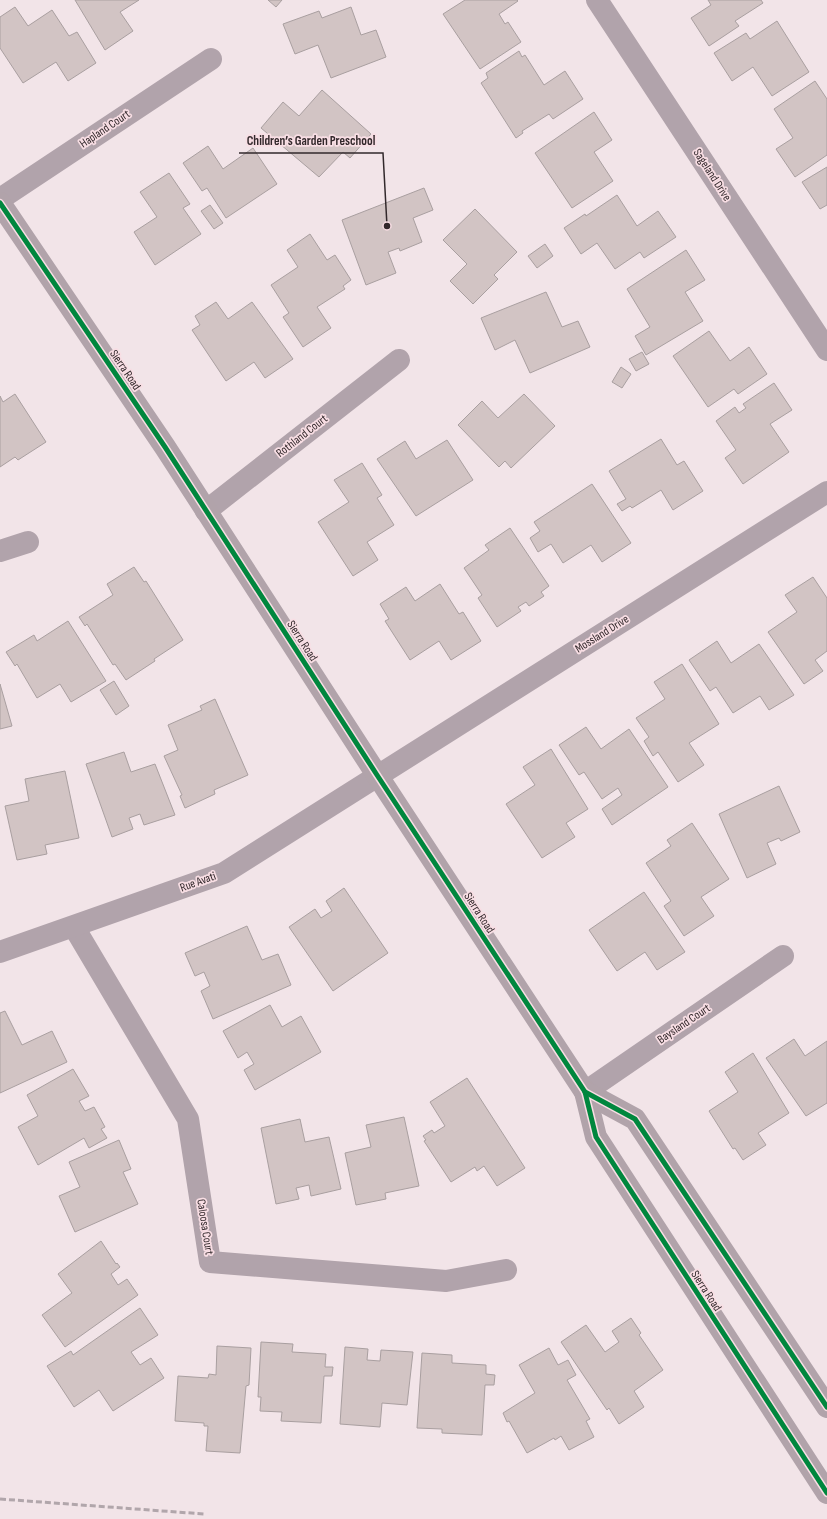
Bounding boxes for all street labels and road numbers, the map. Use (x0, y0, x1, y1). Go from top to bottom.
street label: Hapland Court (77, 107, 133, 151)
street label: Sageland Drive (690, 146, 734, 204)
street label: Sierra Road (106, 347, 144, 393)
street label: Rothland Court (273, 411, 331, 461)
street label: Mossland Drive (572, 612, 632, 656)
street label: Sierra Road (283, 618, 321, 664)
street label: Rue Avati (178, 869, 218, 895)
street label: Sierra Road (460, 890, 498, 936)
street label: Baysland Court (655, 1001, 714, 1047)
street label: Caloosa Court (193, 1198, 217, 1256)
street label: Sierra Road (687, 1268, 725, 1314)

